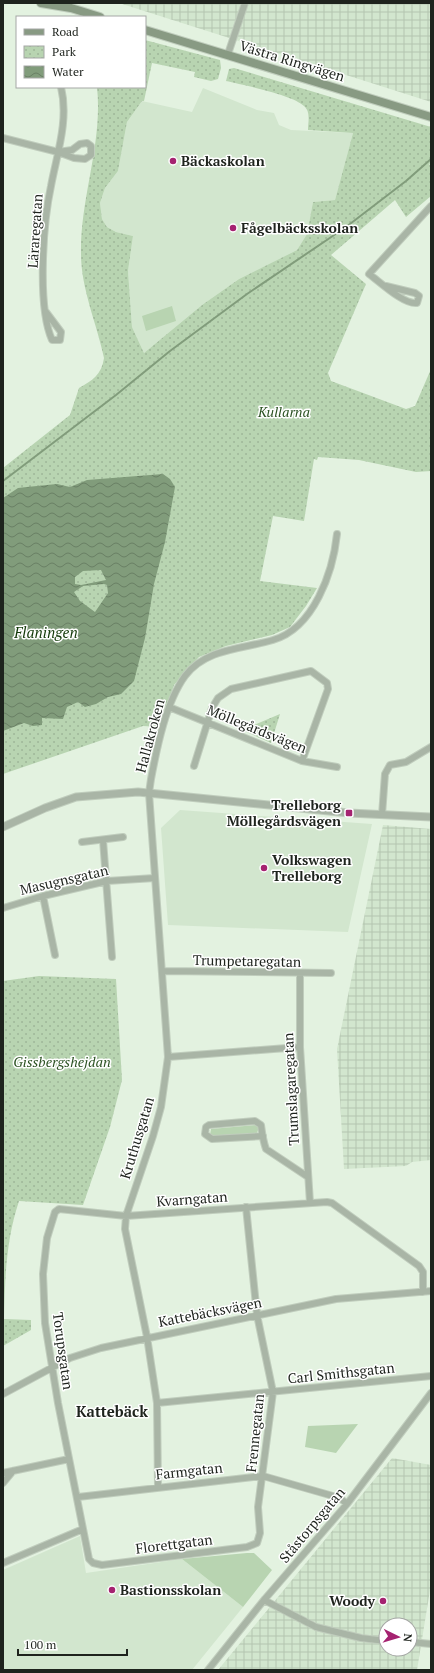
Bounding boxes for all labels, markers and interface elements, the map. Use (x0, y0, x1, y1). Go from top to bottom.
legend (16, 16, 146, 88)
text: Road (52, 24, 79, 39)
street label: Västra Ringvägen (237, 36, 348, 86)
text: Park (52, 44, 77, 59)
text: Water (52, 64, 84, 79)
place label: Bäckaskolan (181, 151, 265, 170)
marker: Bäckaskolan (168, 156, 178, 166)
street label: Läraregatan (22, 192, 47, 269)
place label: Fågelbäcksskolan (241, 218, 358, 237)
marker: Fågelbäcksskolan (228, 223, 238, 233)
park label: Kullarna (257, 402, 310, 421)
water label: Flaningen (13, 622, 78, 642)
street label: Hallakroken (131, 696, 169, 775)
street label: Möllegårdsvägen (205, 700, 310, 757)
place label: Trelleborg Möllegårdsvägen (227, 795, 342, 830)
marker: Trelleborg Möllegårdsvägen (344, 808, 354, 818)
place label: Volkswagen Trelleborg (272, 850, 352, 885)
street label: Masugnsgatan (18, 860, 111, 899)
marker: Volkswagen Trelleborg (259, 863, 269, 873)
street label: Trumpetaregatan (193, 950, 302, 971)
street label: Trumslagaregatan (278, 1031, 303, 1146)
park label: Gissbergshejdan (13, 1052, 111, 1071)
street label: Kruthusgatan (115, 1094, 158, 1181)
street label: Kvarngatan (156, 1186, 229, 1210)
street label: Kattebäcksvägen (157, 1292, 264, 1331)
street label: Torupsgatan (49, 1311, 78, 1392)
street label: Carl Smithsgatan (287, 1357, 396, 1388)
street label: Frennegatan (241, 1392, 268, 1473)
district label: Kattebäck (76, 1401, 148, 1421)
street label: Farmgatan (155, 1457, 224, 1483)
street label: Ståstorpsgatan (274, 1482, 349, 1566)
street label: Florettgatan (134, 1529, 214, 1558)
place label: Bastionsskolan (120, 1580, 221, 1599)
marker: Bastionsskolan (107, 1585, 117, 1595)
place label: Woody (329, 1591, 376, 1610)
marker: Woody (378, 1596, 388, 1606)
north arrow (378, 1617, 418, 1657)
scale bar (18, 1631, 127, 1657)
text: N (401, 1633, 415, 1643)
text: 100 m (24, 1637, 57, 1652)

